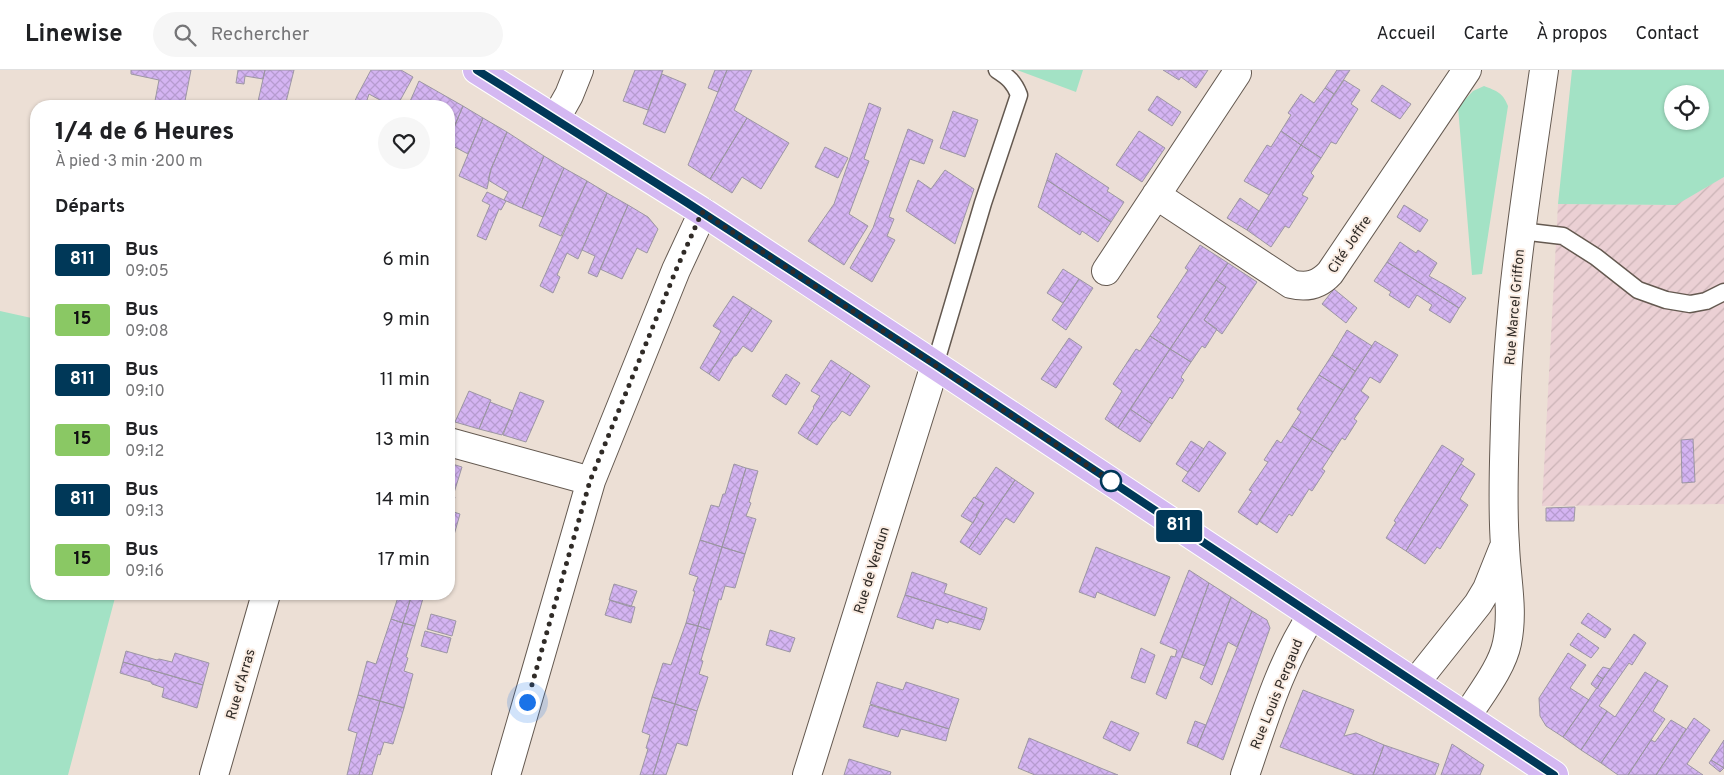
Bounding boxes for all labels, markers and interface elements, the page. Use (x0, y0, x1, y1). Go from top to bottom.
search box (153, 12, 503, 57)
text: Linewise (25, 20, 123, 50)
icon: search (171, 21, 199, 49)
text: Rechercher (211, 23, 309, 47)
text: Accueil (1376, 23, 1435, 46)
text: Carte (1463, 23, 1508, 46)
text: À propos (1536, 23, 1607, 46)
text: Contact (1635, 23, 1699, 46)
map controls (1664, 85, 1709, 130)
button: locate (1664, 85, 1709, 130)
button: heart (378, 117, 430, 169)
text: 1/4 de 6 Heures (55, 118, 234, 148)
text: À pied · 3 min · 200 m (55, 152, 203, 172)
text: Départs (55, 195, 125, 219)
street label: Cité Joffre (1325, 213, 1376, 277)
text: Bus (125, 238, 159, 262)
text: 811 (70, 248, 95, 271)
text: 6 min (383, 248, 430, 272)
street label: Rue Marcel Griffon (1502, 248, 1529, 366)
text: 09:05 (125, 262, 169, 282)
text: Bus (125, 298, 159, 322)
text: 15 (73, 308, 92, 331)
text: 9 min (383, 308, 430, 332)
text: 09:08 (125, 322, 168, 342)
text: Bus (125, 358, 159, 382)
text: 811 (70, 368, 95, 391)
text: 11 min (380, 368, 430, 392)
text: 09:10 (125, 382, 165, 402)
text: Bus (125, 418, 159, 442)
text: 15 (73, 428, 92, 451)
text: 13 min (375, 428, 430, 452)
text: 09:12 (125, 442, 164, 462)
unlabelled marker (1100, 470, 1122, 492)
text: Bus (125, 478, 159, 502)
text: 811 (70, 488, 95, 511)
text: 14 min (375, 488, 430, 512)
text: 09:13 (125, 502, 164, 522)
line badge: 811 (1150, 510, 1208, 542)
text: 811 (1166, 514, 1192, 537)
street label: Rue de Verdun (851, 525, 894, 616)
text: Bus (125, 538, 159, 562)
text: 15 (73, 548, 92, 571)
text: 17 min (378, 548, 430, 572)
text: 09:16 (125, 562, 164, 582)
street label: Rue Louis Pergaud (1248, 637, 1307, 752)
street label: Rue d'Arras (223, 647, 260, 722)
your location (515, 690, 540, 715)

